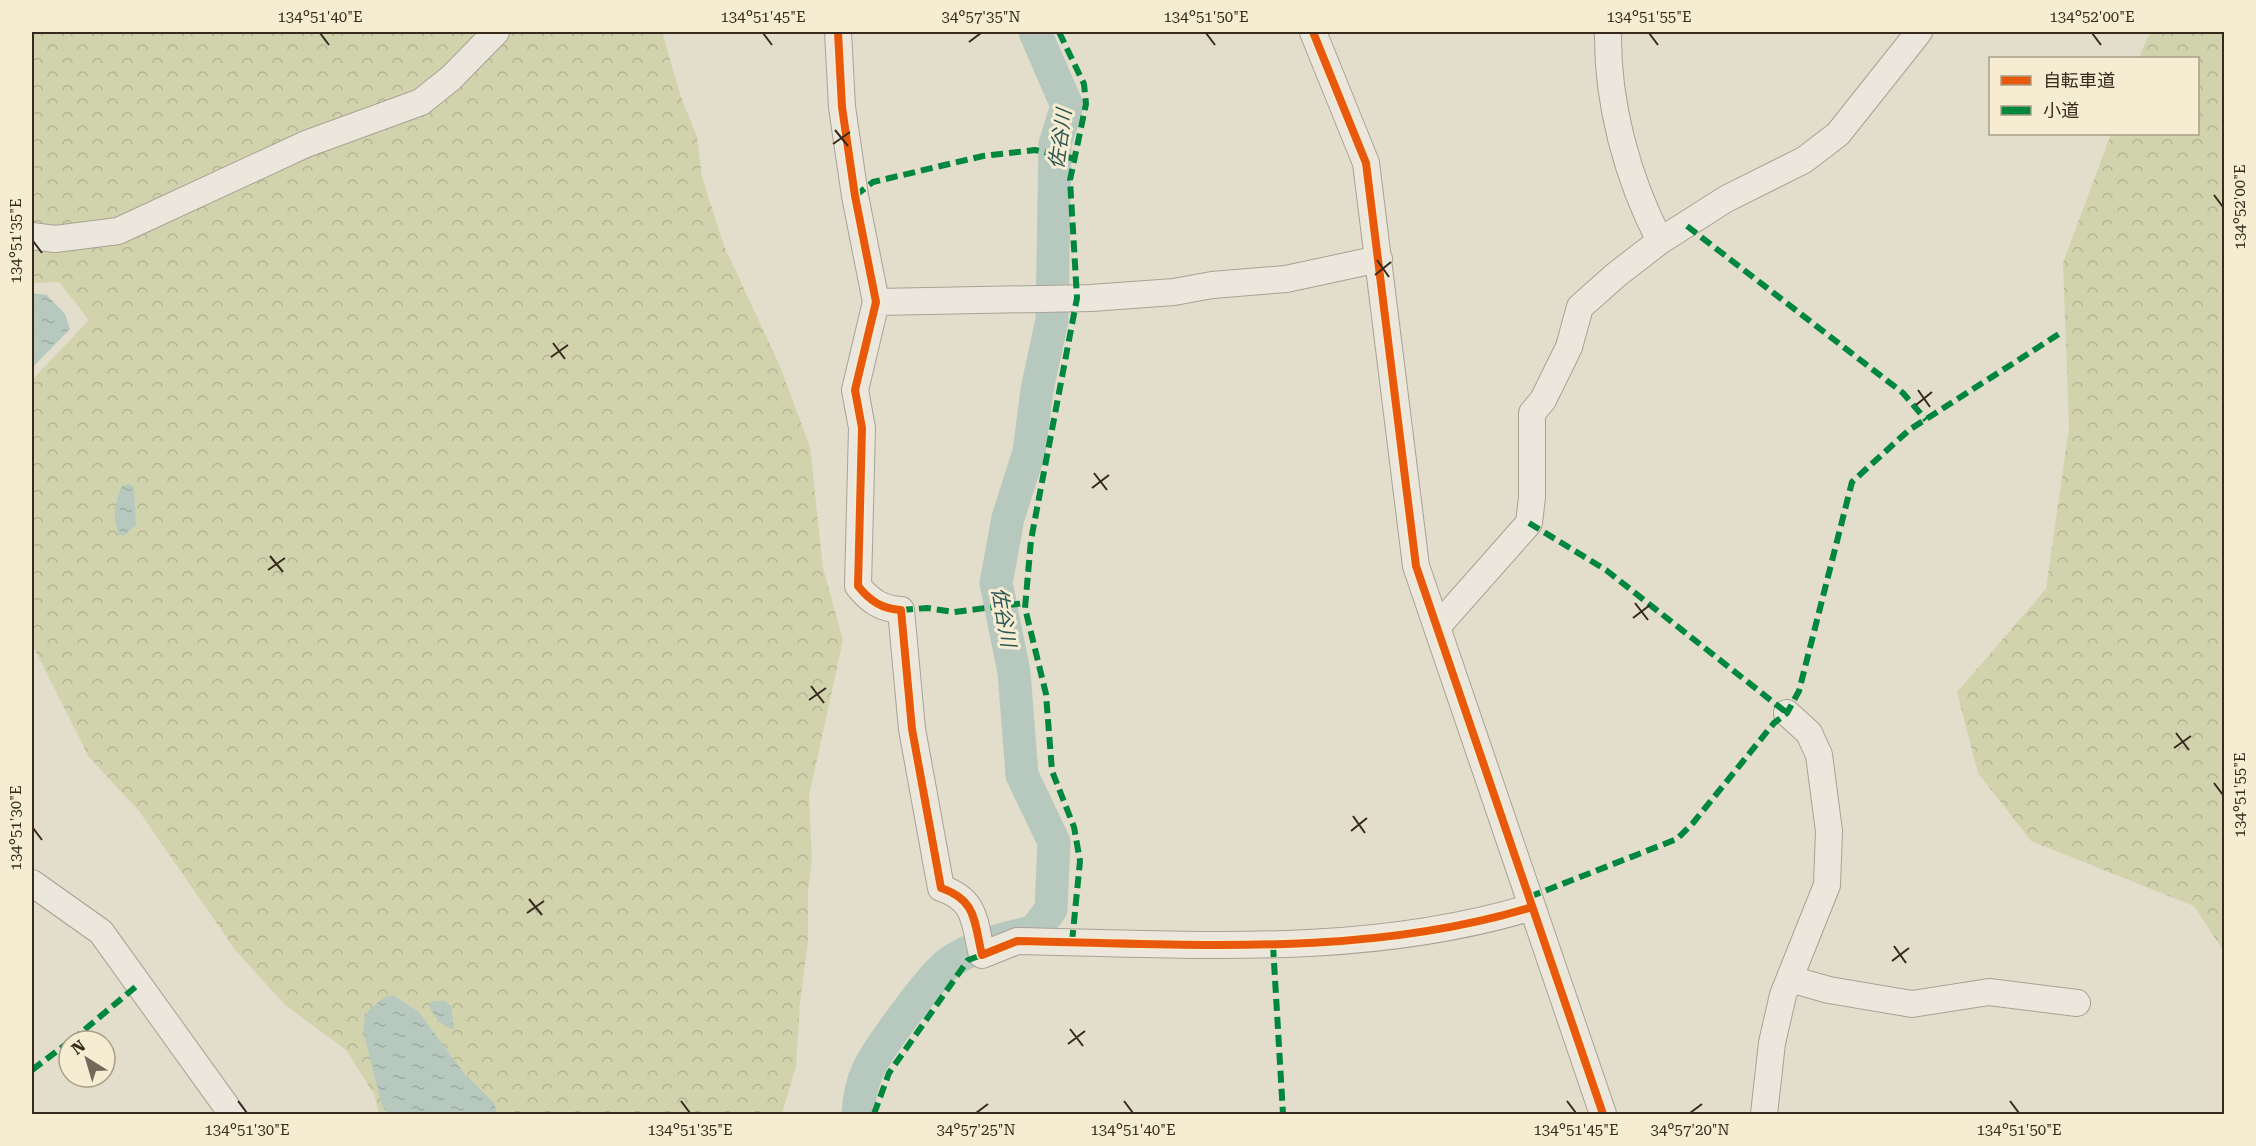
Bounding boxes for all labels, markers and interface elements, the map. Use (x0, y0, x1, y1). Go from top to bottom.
text: 134°51'40"E (277, 8, 363, 26)
text: 134°51'45"E (720, 8, 806, 26)
text: 34°57'35"N (941, 8, 1021, 26)
text: 134°51'50"E (1163, 8, 1249, 26)
text: 134°51'55"E (1606, 8, 1692, 26)
text: 134°52'00"E (2049, 8, 2135, 26)
legend (1989, 57, 2199, 135)
text: 自転車道 (2043, 70, 2115, 91)
text: 小道 (2043, 100, 2079, 121)
water label: 佐谷川 (1044, 106, 1076, 170)
text: 134°52'00"E (2231, 164, 2249, 250)
text: 134°51'35"E (7, 198, 25, 284)
water label: 佐谷川 (987, 585, 1021, 651)
text: 134°51'55"E (2231, 752, 2249, 838)
text: 134°51'30"E (7, 785, 25, 871)
north arrow (57, 1029, 117, 1089)
text: N (68, 1036, 89, 1059)
text: 134°51'30"E (204, 1121, 290, 1139)
text: 134°51'35"E (647, 1121, 733, 1139)
text: 34°57'25"N (936, 1121, 1016, 1139)
text: 134°51'40"E (1090, 1121, 1176, 1139)
text: 134°51'45"E (1533, 1121, 1619, 1139)
text: 34°57'20"N (1650, 1121, 1730, 1139)
text: 134°51'50"E (1976, 1121, 2062, 1139)

